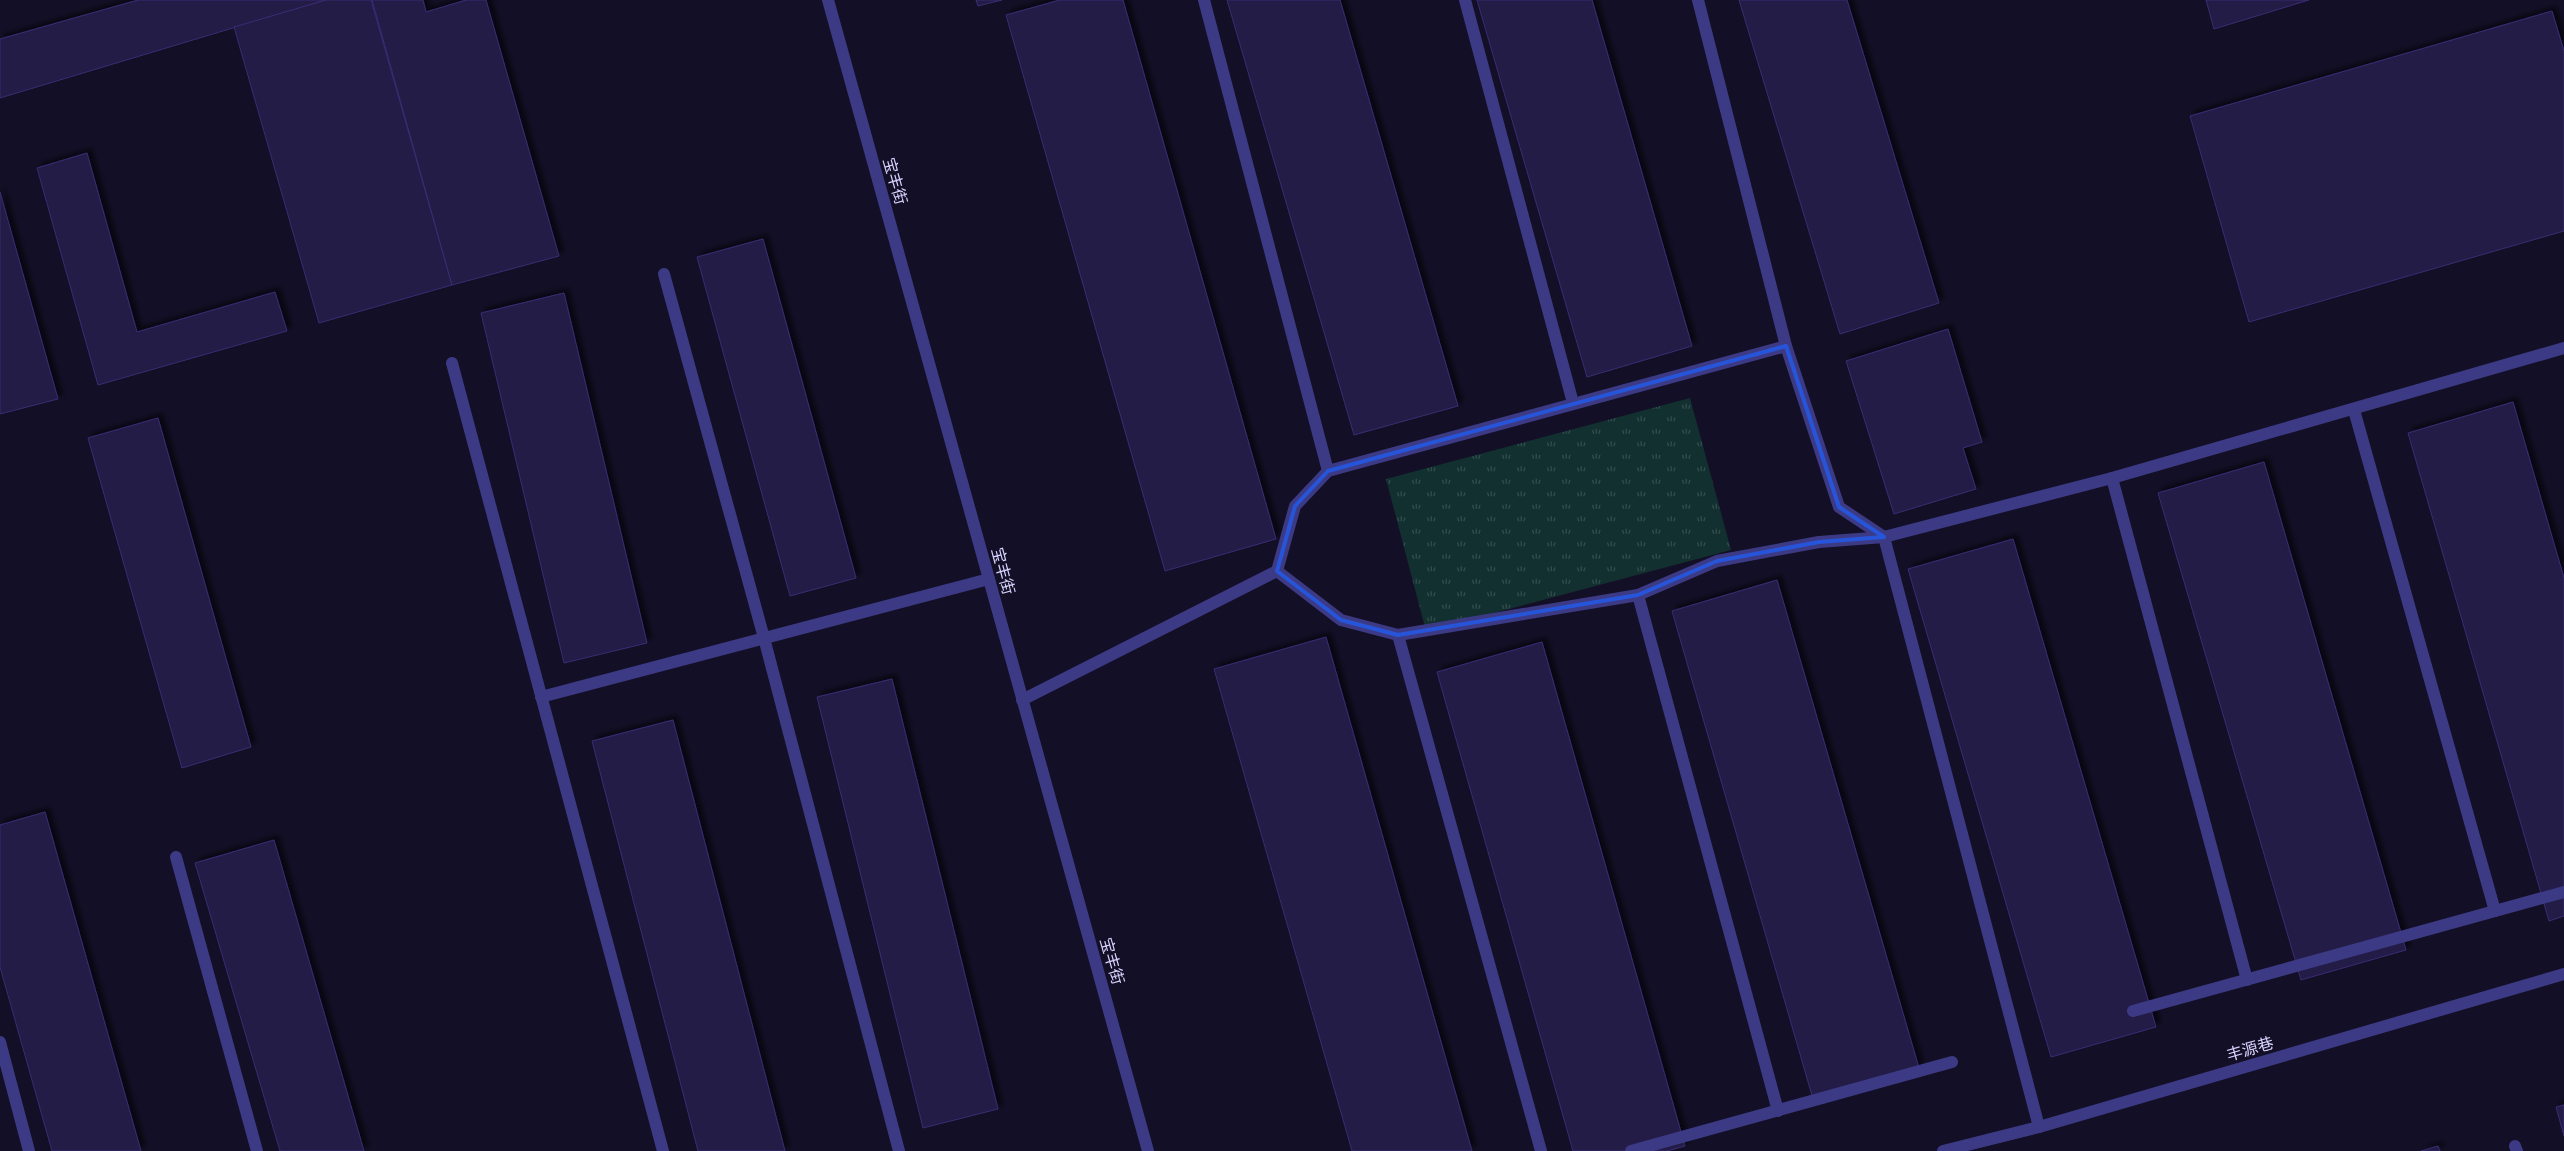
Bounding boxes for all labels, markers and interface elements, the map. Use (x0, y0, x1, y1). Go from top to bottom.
street label: 宝丰街 (879, 155, 911, 207)
street label: 宝丰街 (988, 545, 1018, 597)
street label: 宝丰街 (1096, 935, 1128, 987)
street label: 丰源巷 (2224, 1033, 2276, 1065)

